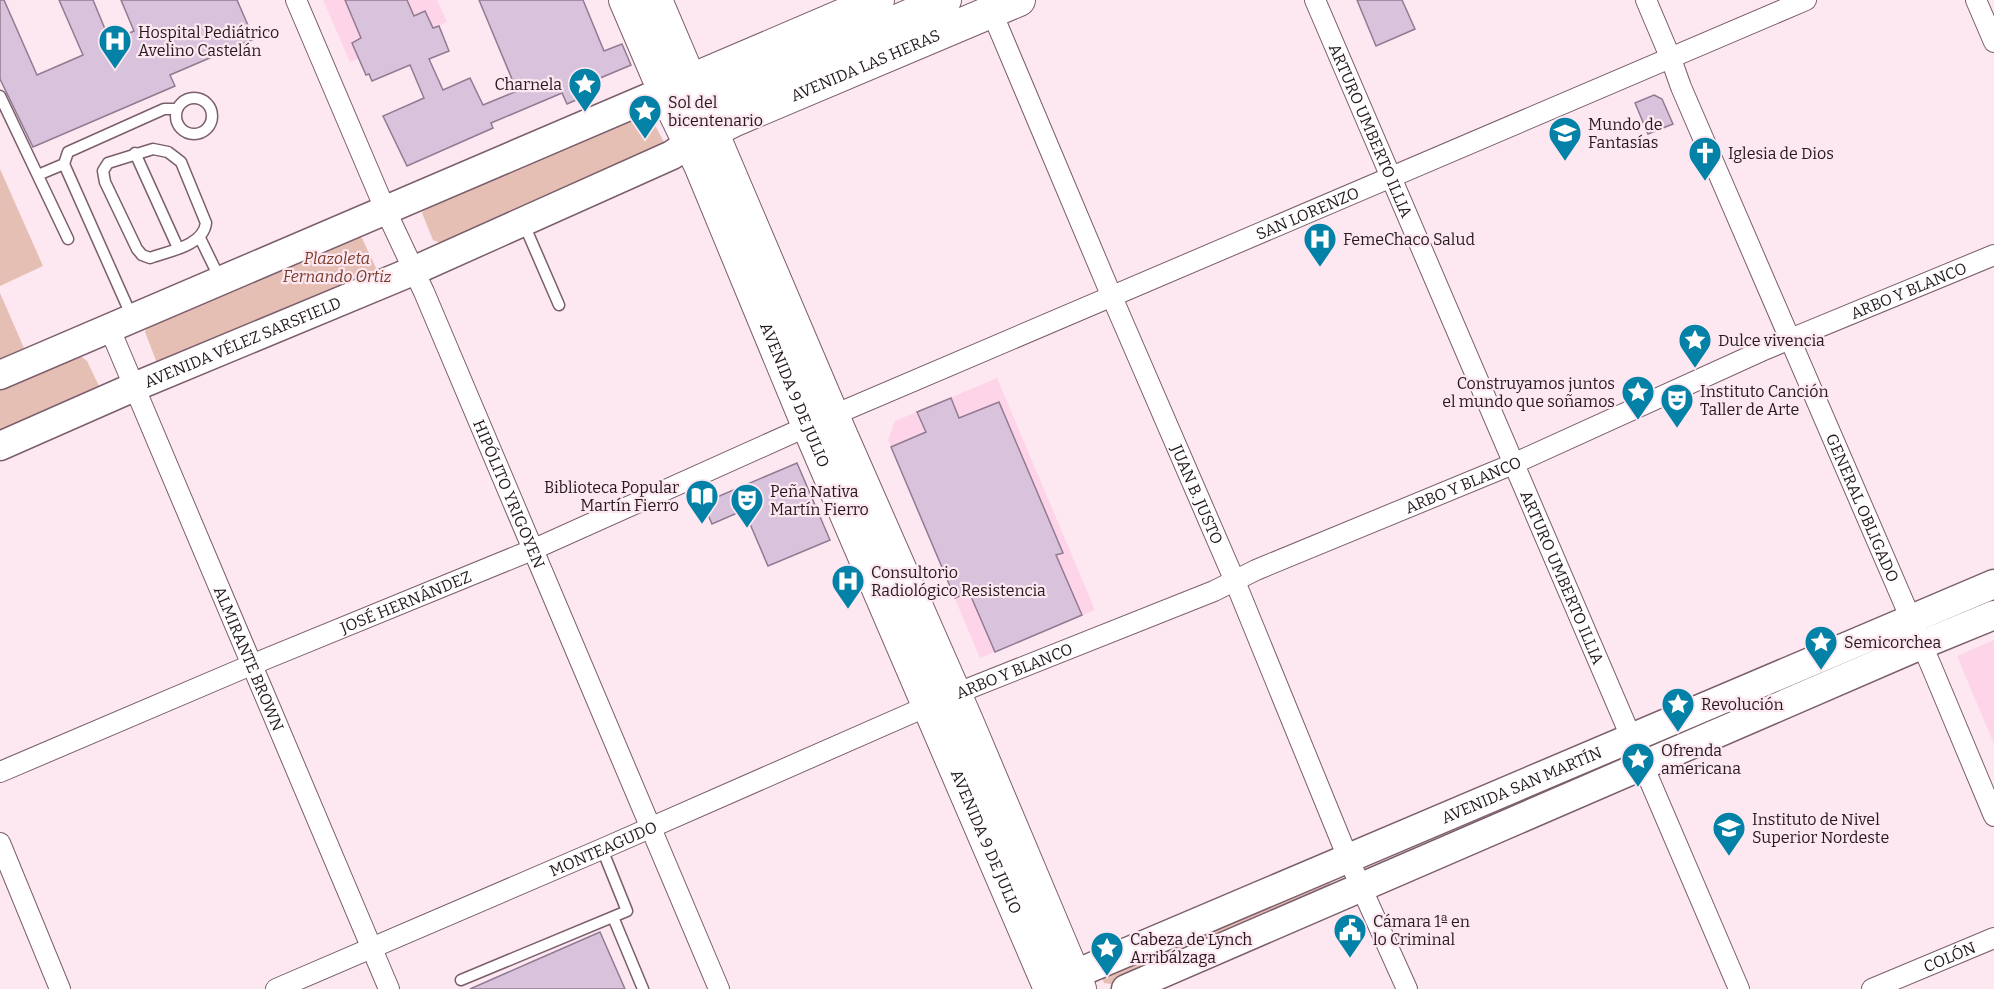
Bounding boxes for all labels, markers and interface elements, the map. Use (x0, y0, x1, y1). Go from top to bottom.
hospital icon: Hospital Pediátrico Avelino Castelán (97, 23, 133, 70)
place label: Hospital Pediátrico Avelino Castelán (138, 23, 279, 60)
street label: AVENIDA LAS HERAS (788, 25, 943, 105)
street label: ARTURO UMBERTO ILLIA (1325, 41, 1417, 221)
place icon: Charnela (567, 66, 603, 113)
place label: Charnela (495, 75, 562, 94)
place icon: Sol del bicentenario (627, 93, 663, 140)
place label: Sol del bicentenario (668, 93, 763, 130)
school or university icon: Mundo de Fantasías (1547, 115, 1583, 162)
place label: Mundo de Fantasías (1588, 115, 1662, 152)
church icon: Iglesia de Dios (1687, 135, 1723, 182)
place label: Iglesia de Dios (1728, 144, 1834, 163)
street label: SAN LORENZO (1253, 182, 1362, 243)
hospital icon: FemeChaco Salud (1302, 221, 1338, 268)
place label: FemeChaco Salud (1343, 230, 1475, 249)
park label: Plazoleta Fernando Ortiz (283, 249, 392, 286)
street label: ARBO Y BLANCO (1848, 258, 1969, 323)
street label: AVENIDA VÉLEZ SARSFIELD (141, 293, 344, 391)
street label: AVENIDA 9 DE JULIO (757, 319, 834, 470)
place icon: Dulce vivencia (1677, 322, 1713, 369)
place label: Dulce vivencia (1718, 331, 1825, 350)
place label: Construyamos juntos el mundo que soñamos (1442, 374, 1615, 411)
place icon: Construyamos juntos el mundo que soñamos (1620, 374, 1656, 421)
theatre icon: Instituto Canción Taller de Arte (1659, 382, 1695, 429)
place label: Instituto Canción Taller de Arte (1700, 382, 1829, 419)
street label: HIPÓLITO YRIGOYEN (470, 417, 549, 571)
street label: GENERAL OBLIGADO (1822, 430, 1903, 585)
street label: JUAN B. JUSTO (1167, 441, 1227, 547)
street label: ARBO Y BLANCO (1402, 452, 1524, 517)
place label: Biblioteca Popular Martín Fierro (544, 478, 679, 515)
library icon: Biblioteca Popular Martín Fierro (684, 478, 720, 525)
theatre icon: Peña Nativa Martín Fierro (729, 482, 765, 529)
place label: Peña Nativa Martín Fierro (770, 482, 869, 519)
street label: ARTURO UMBERTO ILLIA (1517, 487, 1608, 668)
hospital icon: Consultorio Radiológico Resistencia (830, 563, 866, 610)
place label: Consultorio Radiológico Resistencia (871, 563, 1046, 600)
street label: JOSÉ HERNÁNDEZ (336, 566, 474, 637)
street label: ALMIRANTE BROWN (210, 583, 288, 734)
place icon: Semicorchea (1803, 624, 1839, 671)
place label: Semicorchea (1844, 633, 1942, 652)
street label: ARBO Y BLANCO (953, 639, 1075, 702)
place icon: Revolución (1660, 686, 1696, 733)
place label: Revolución (1701, 695, 1784, 714)
place icon: Ofrenda americana (1620, 741, 1656, 788)
place label: Ofrenda americana (1661, 741, 1741, 778)
street label: AVENIDA SAN MARTÍN (1438, 742, 1605, 827)
street label: AVENIDA 9 DE JULIO (947, 766, 1026, 917)
school or university icon: Instituto de Nivel Superior Nordeste (1711, 810, 1747, 857)
place label: Instituto de Nivel Superior Nordeste (1752, 810, 1889, 847)
street label: MONTEAGUDO (546, 817, 660, 880)
public building icon: Cámara 1ª en lo Criminal (1332, 912, 1368, 959)
place label: Cámara 1ª en lo Criminal (1373, 912, 1470, 949)
place icon: Cabeza de Lynch Arribálzaga (1089, 930, 1125, 977)
place label: Cabeza de Lynch Arribálzaga (1130, 930, 1252, 967)
street label: COLÓN (1921, 937, 1979, 976)

